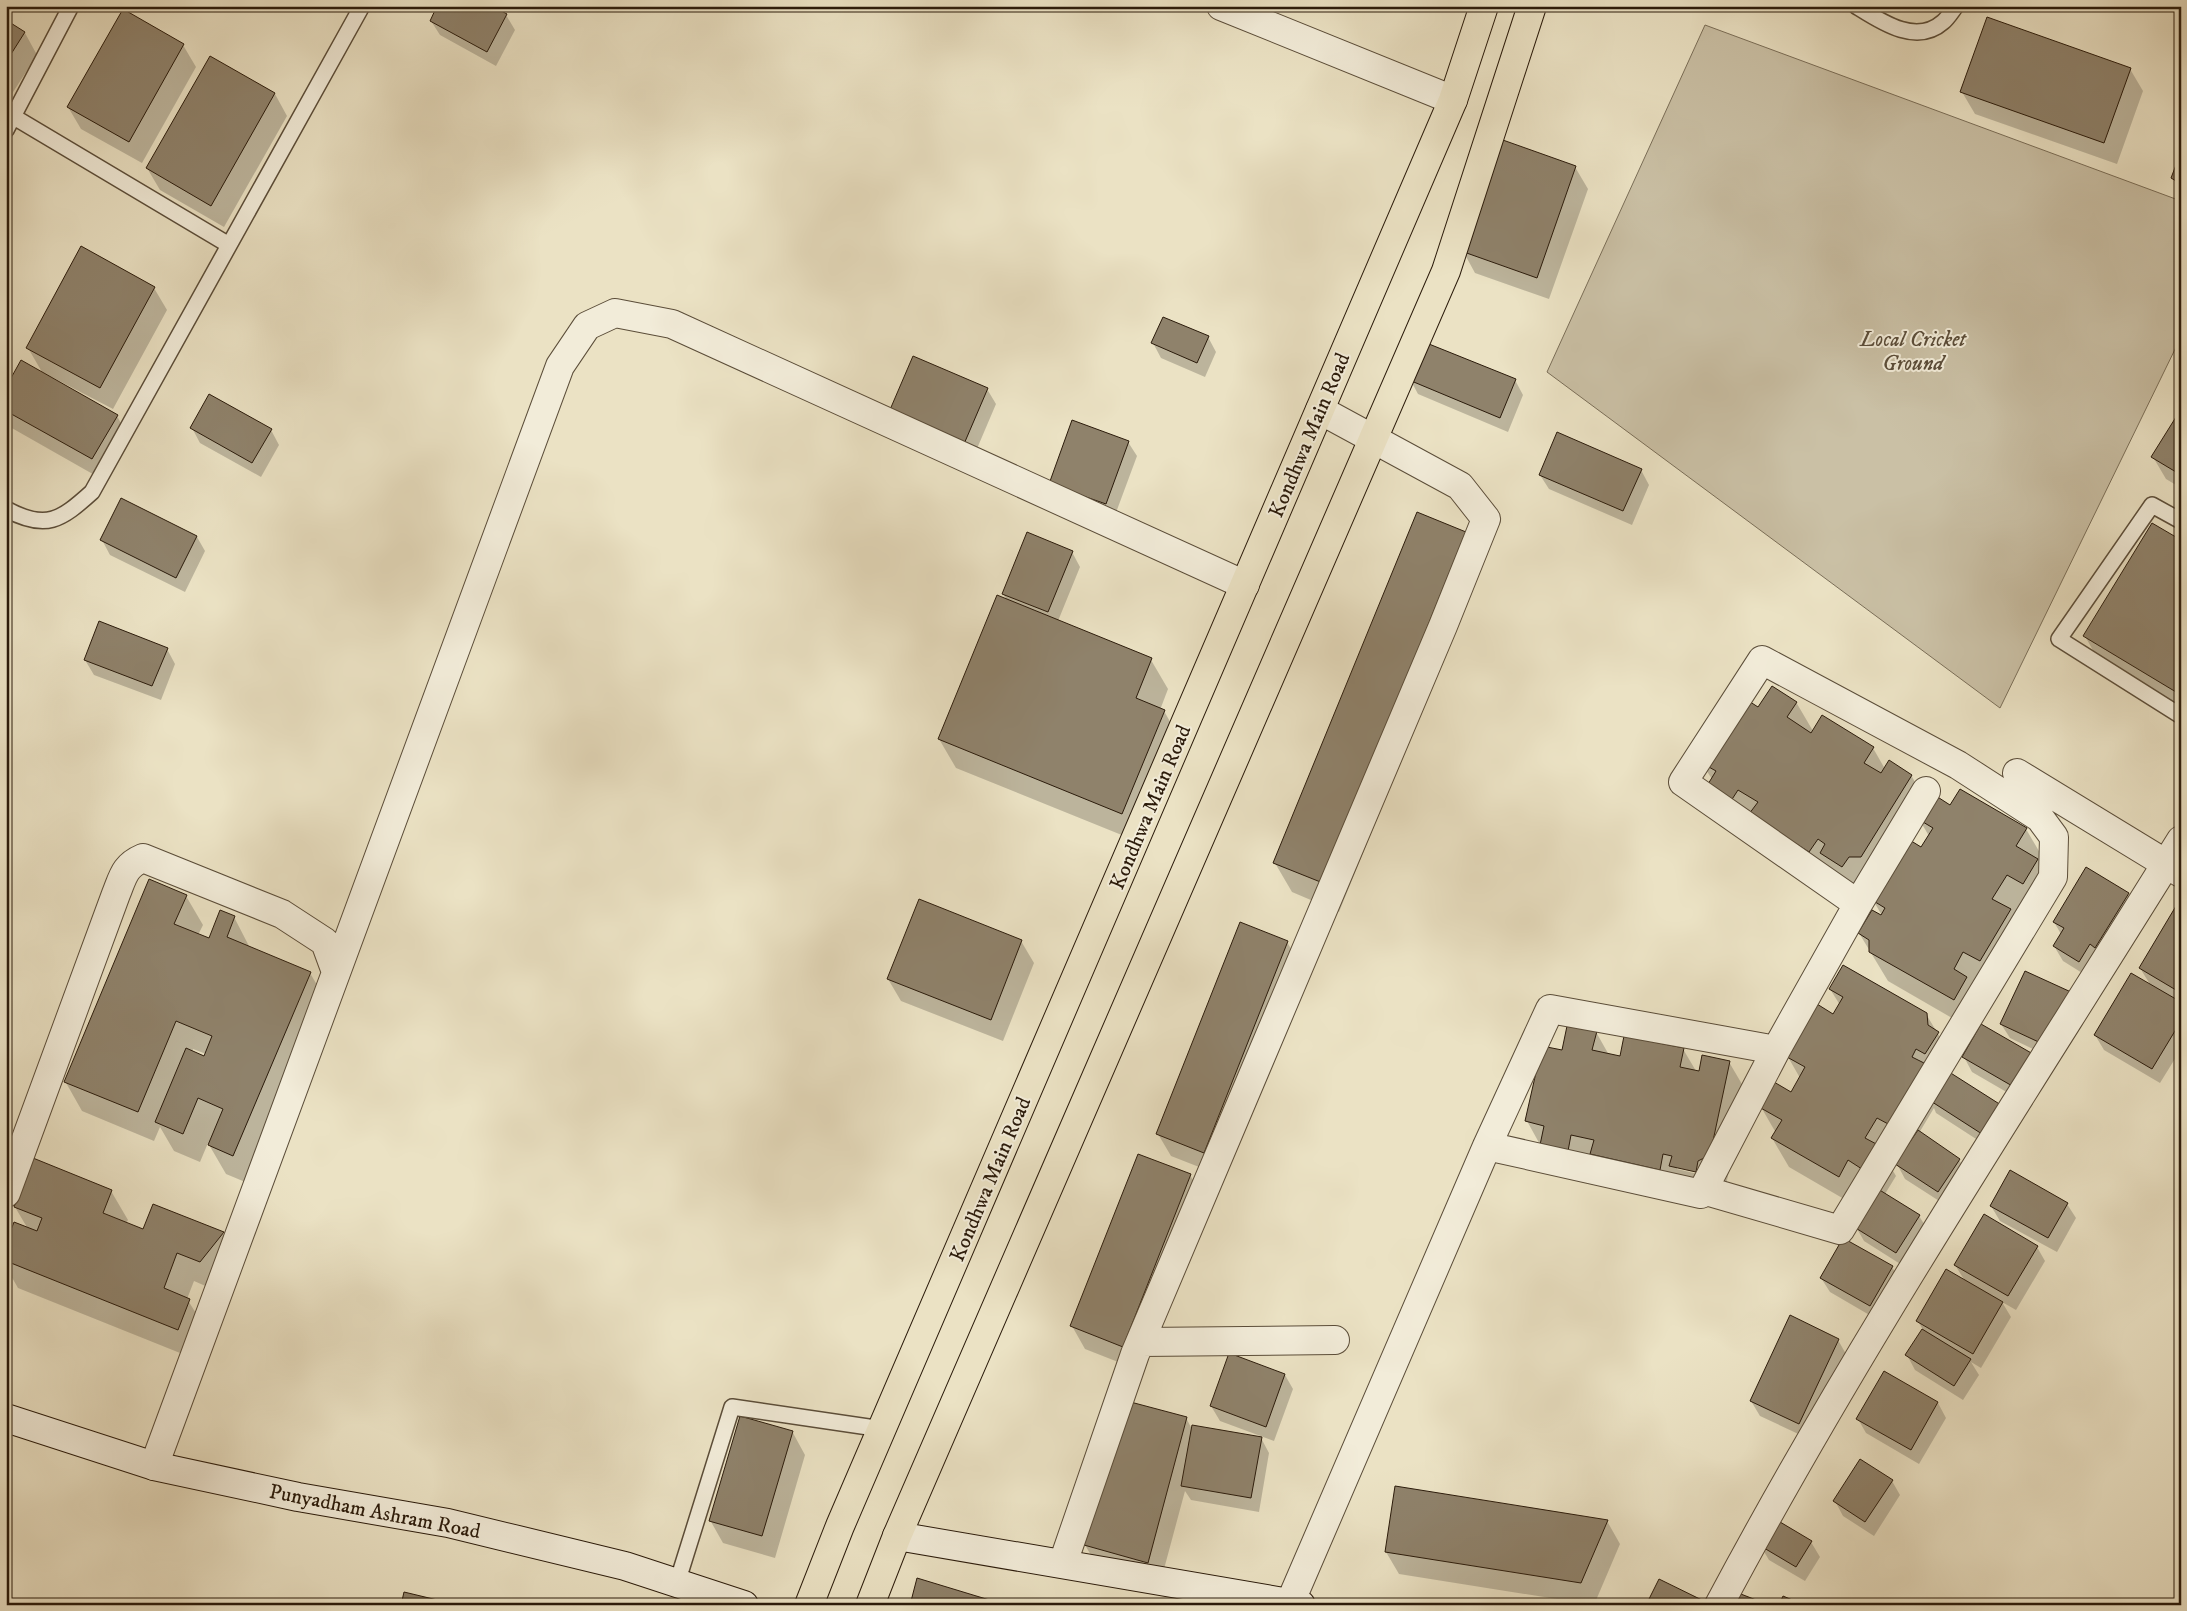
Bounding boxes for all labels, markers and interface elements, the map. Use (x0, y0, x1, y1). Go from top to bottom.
park label: Local Cricket Ground (1859, 327, 1967, 377)
street label: Kondhwa Main Road (1264, 349, 1357, 522)
street label: Kondhwa Main Road (1105, 721, 1198, 894)
street label: Kondhwa Main Road (945, 1093, 1038, 1266)
street label: Punyadham Ashram Road (267, 1479, 483, 1545)

